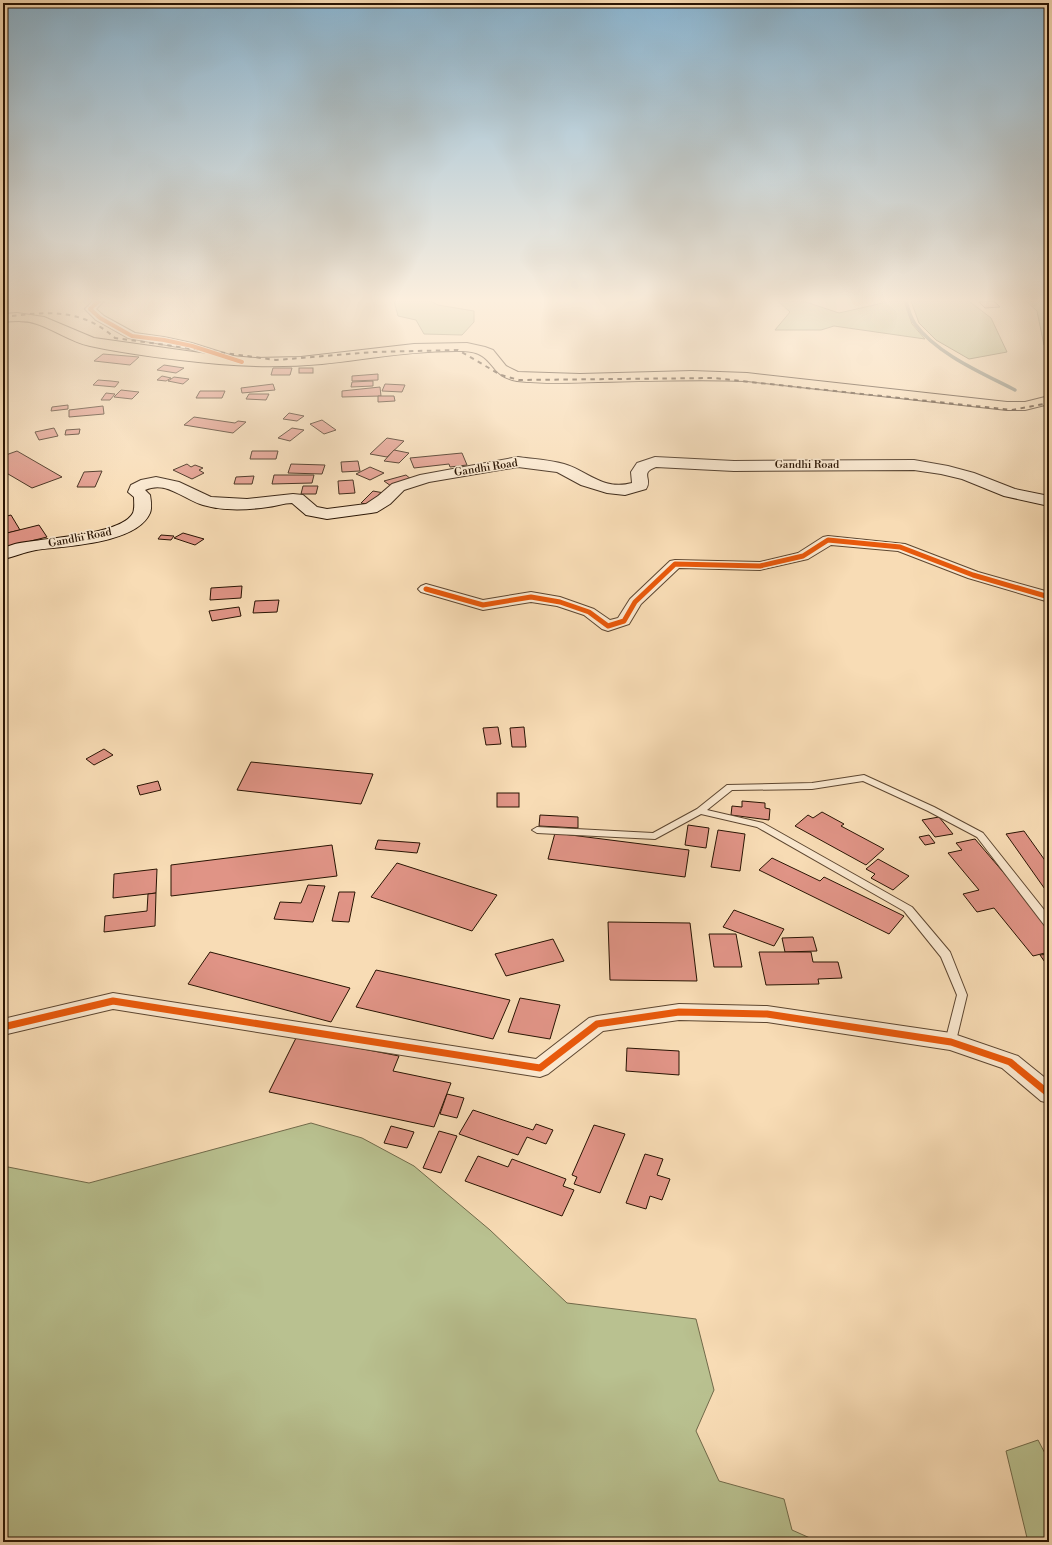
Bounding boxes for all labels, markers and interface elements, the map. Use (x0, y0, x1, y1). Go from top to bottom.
street label: Gandhi Road (453, 456, 520, 480)
street label: Gandhi Road (775, 458, 840, 472)
street label: Gandhi Road (47, 525, 114, 551)

